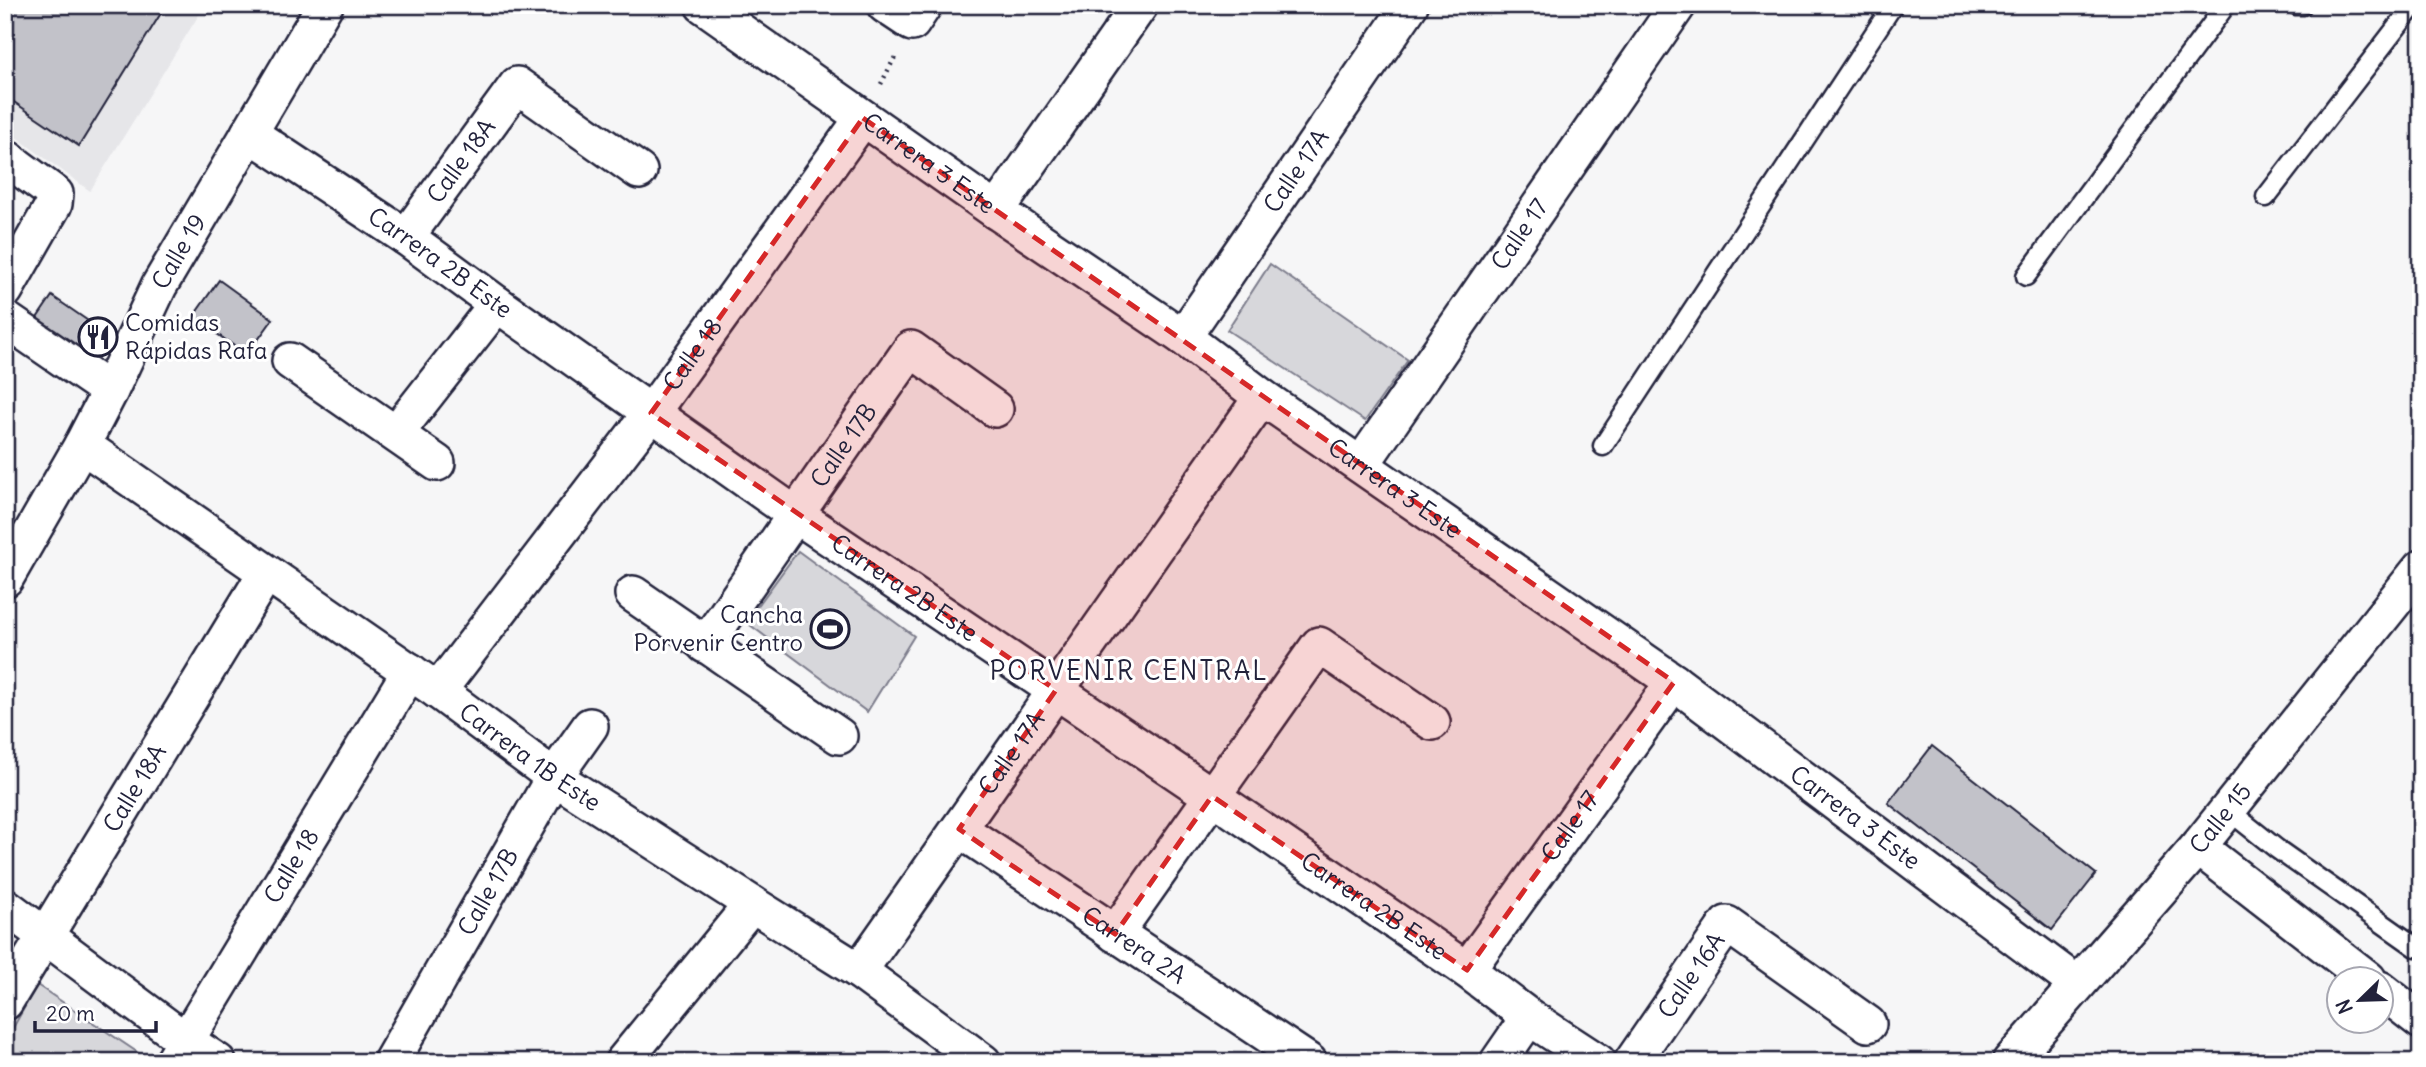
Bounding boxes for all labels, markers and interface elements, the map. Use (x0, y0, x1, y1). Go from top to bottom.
street label: Carrera 3 Este (857, 106, 1001, 220)
street label: Calle 18A (420, 112, 502, 209)
street label: Calle 17A (1256, 123, 1335, 218)
street label: Calle 17 (1484, 192, 1554, 275)
street label: Carrera 2B Este (363, 200, 518, 324)
street label: Calle 19 (145, 208, 212, 294)
place label: Comidas Rápidas Rafa (125, 307, 267, 365)
street label: Calle 18 (656, 312, 728, 396)
restaurant icon: Comidas Rápidas Rafa (77, 316, 119, 358)
street label: Calle 17B (803, 397, 883, 493)
street label: Carrera 3 Este (1323, 431, 1467, 544)
street label: Carrera 2B Este (826, 527, 984, 647)
place label: Cancha Porvenir Centro (634, 599, 803, 657)
sports icon: Cancha Porvenir Centro (809, 608, 851, 650)
district label: PORVENIR CENTRAL (990, 654, 1268, 687)
street label: Carrera 1B Este (454, 696, 607, 817)
street label: Calle 17A (971, 705, 1051, 800)
street label: Calle 18A (96, 738, 172, 837)
street label: Carrera 3 Este (1784, 758, 1927, 875)
street label: Calle 15 (2183, 777, 2257, 859)
street label: Calle 17 (1534, 784, 1605, 867)
street label: Calle 18 (257, 823, 325, 909)
street label: Calle 17B (451, 842, 524, 940)
street label: Carrera 2B Este (1295, 845, 1453, 966)
street label: Carrera 2A (1077, 899, 1192, 990)
street label: Calle 16A (1651, 926, 1731, 1024)
north arrow (2324, 965, 2394, 1036)
scale bar (35, 990, 156, 1034)
text: N (2331, 996, 2358, 1017)
text: 20 m (46, 1000, 95, 1027)

